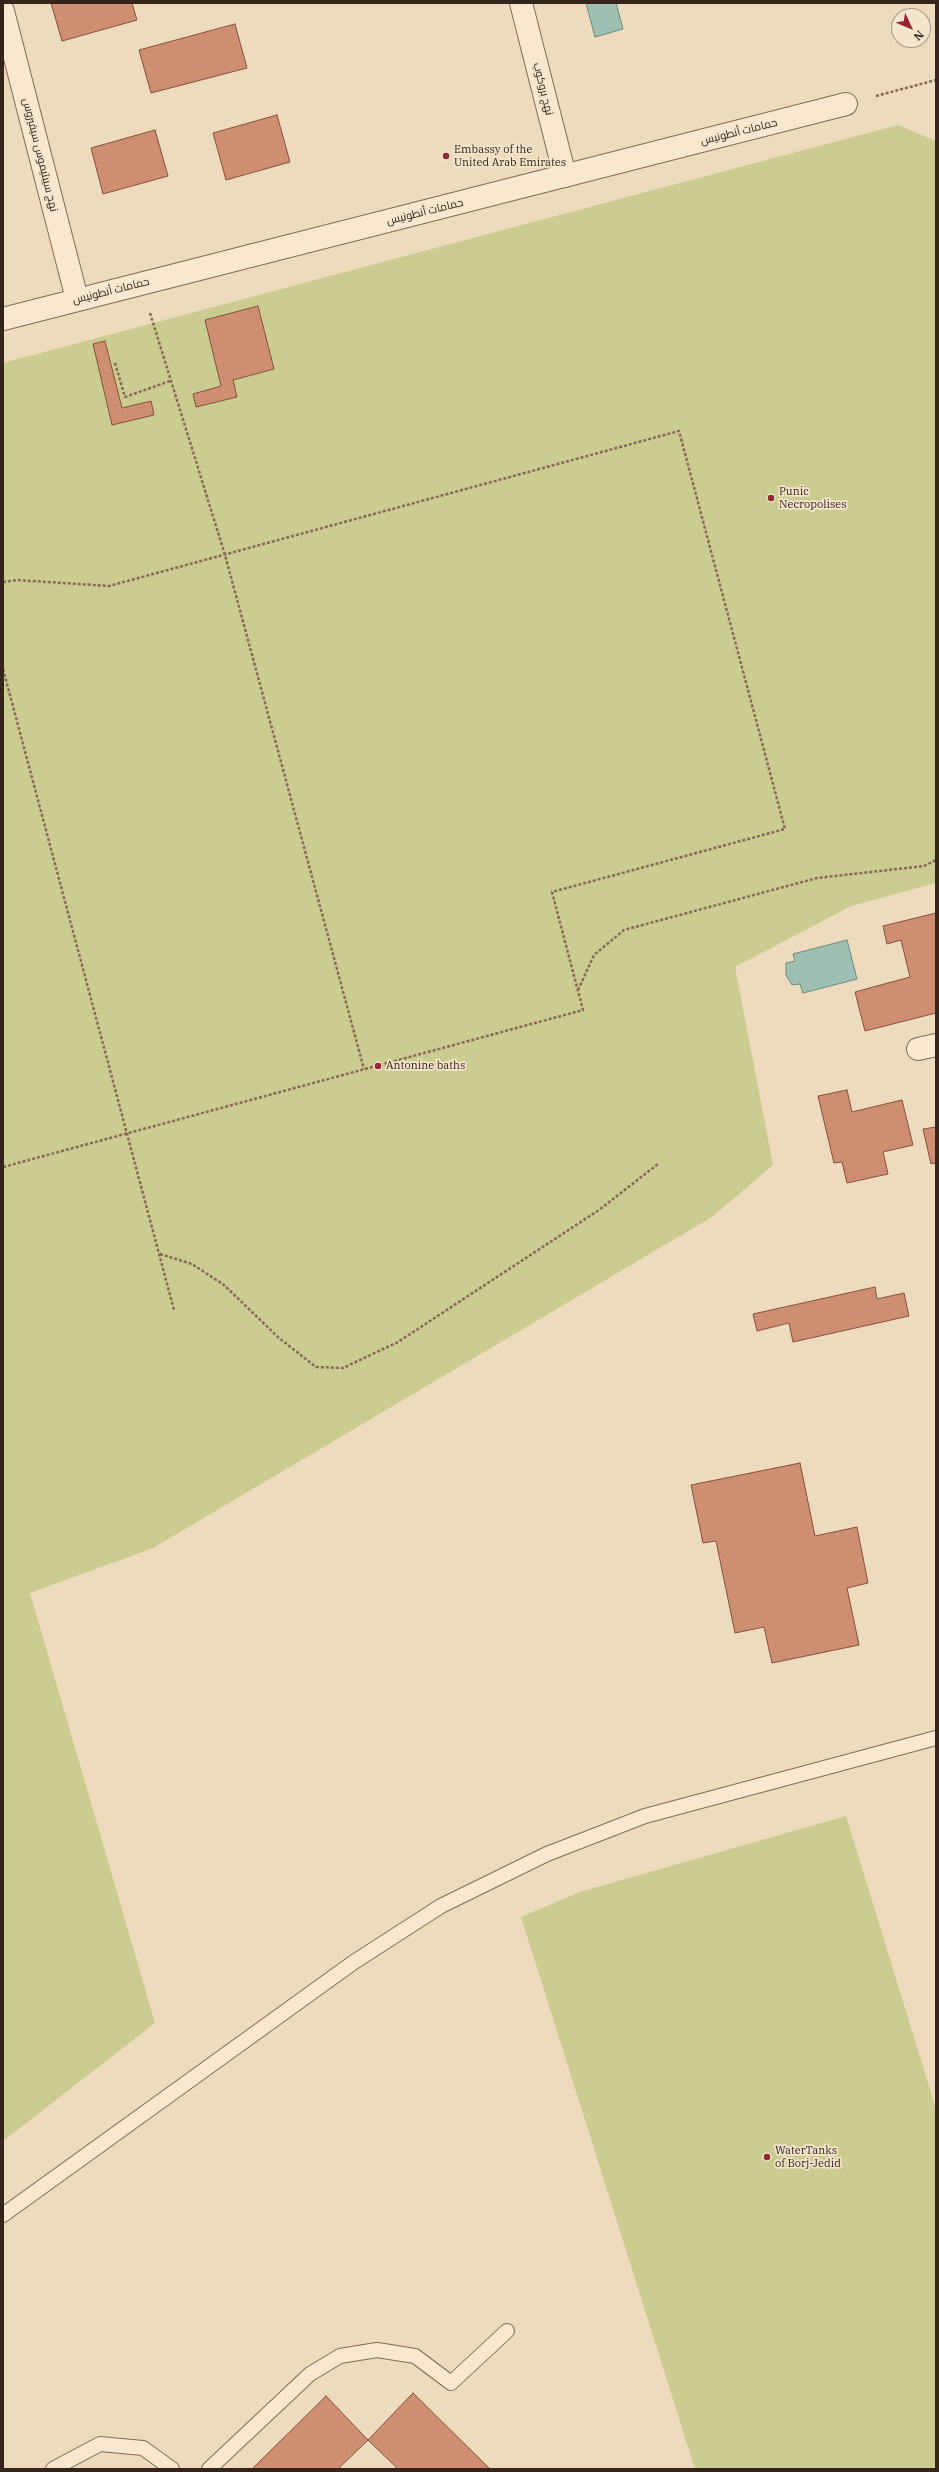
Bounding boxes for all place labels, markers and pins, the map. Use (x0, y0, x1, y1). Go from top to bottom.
place label: Embassy of the United Arab Emirates (454, 143, 566, 169)
marker: Embassy of the United Arab Emirates (441, 151, 451, 161)
place label: Punic Necropolises (779, 485, 847, 511)
marker: Punic Necropolises (766, 493, 776, 503)
place label: Antonine baths (386, 1059, 465, 1073)
marker: Antonine baths (373, 1061, 383, 1071)
place label: WaterTanks of Borj-Jedid (775, 2144, 841, 2170)
marker: WaterTanks of Borj-Jedid (762, 2152, 772, 2162)

